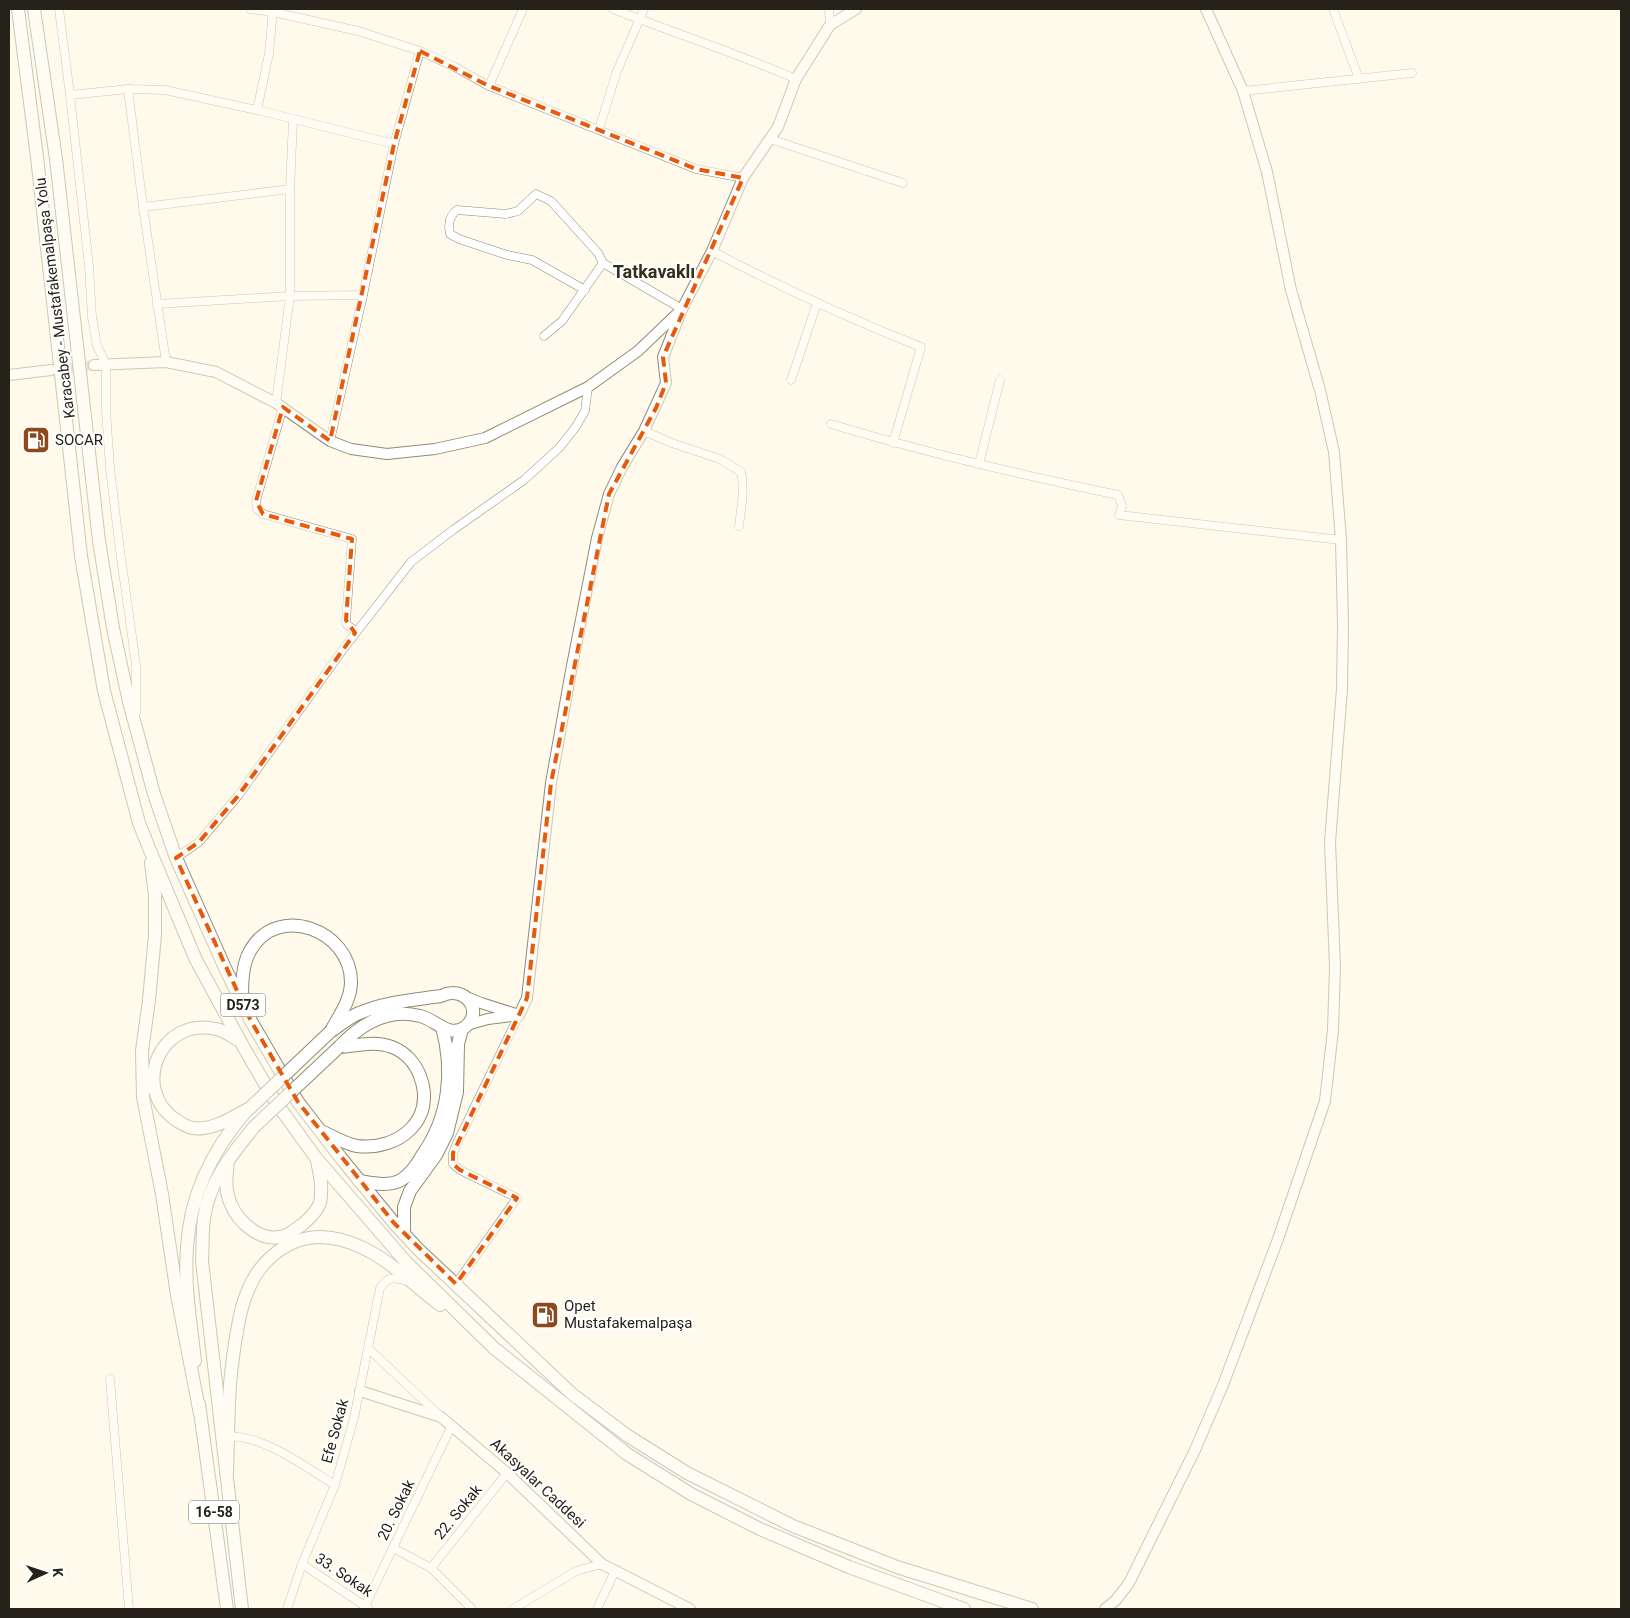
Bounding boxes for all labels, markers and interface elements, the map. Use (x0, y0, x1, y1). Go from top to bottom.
street label: Karacabey - Mustafakemalpaşa Yolu (31, 176, 79, 420)
district label: Tatkavaklı (613, 261, 695, 282)
fuel station icon: SOCAR (21, 425, 51, 455)
place label: SOCAR (55, 431, 103, 449)
road number: D573 (220, 994, 266, 1016)
place label: Opet Mustafakemalpaşa (564, 1297, 692, 1332)
fuel station icon: Opet Mustafakemalpaşa (530, 1300, 560, 1330)
street label: Efe Sokak (318, 1396, 352, 1465)
street label: Akasyalar Caddesi (487, 1434, 589, 1532)
street label: 20. Sokak (374, 1476, 419, 1543)
street label: 22. Sokak (430, 1481, 486, 1543)
road number: 16-58 (189, 1500, 239, 1524)
north arrow (20, 1548, 70, 1598)
street label: 33. Sokak (312, 1549, 376, 1601)
text: K (50, 1567, 66, 1577)

